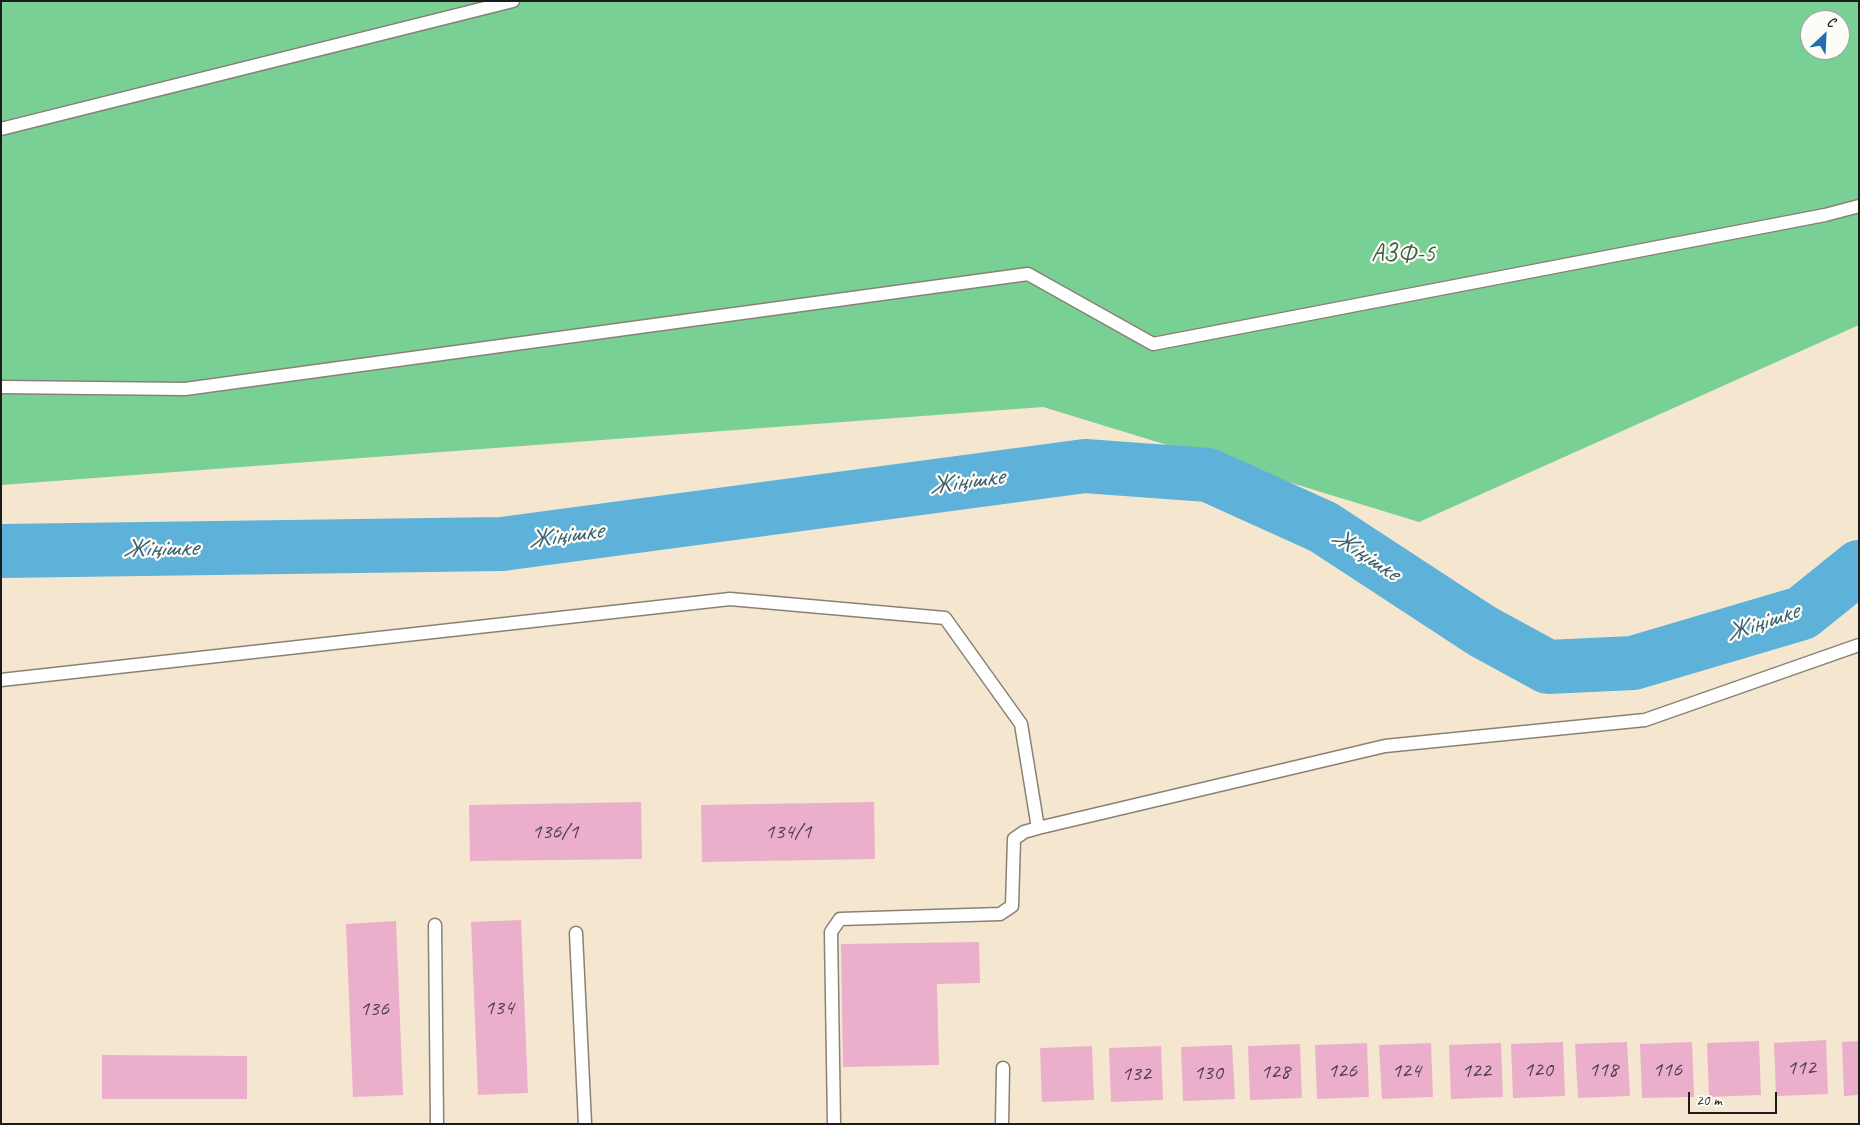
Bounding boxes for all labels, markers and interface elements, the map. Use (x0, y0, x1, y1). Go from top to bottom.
north arrow (1800, 10, 1850, 60)
text: С (1824, 13, 1838, 31)
park label: АЗФ-5 (1371, 239, 1435, 269)
water label: Жіңішке (927, 461, 1005, 503)
water label: Жіңішке (526, 515, 604, 557)
water label: Жіңішке (1325, 522, 1405, 588)
water label: Жіңішке (122, 533, 198, 565)
water label: Жіңішке (1722, 596, 1802, 650)
house number: 136/1 (532, 819, 578, 845)
house number: 134/1 (765, 819, 811, 845)
house number: 134 (484, 995, 514, 1021)
house number: 136 (359, 996, 389, 1022)
house number: 112 (1786, 1055, 1816, 1081)
house number: 120 (1523, 1057, 1553, 1083)
house number: 118 (1588, 1057, 1618, 1083)
house number: 116 (1652, 1057, 1682, 1083)
house number: 126 (1327, 1058, 1357, 1084)
house number: 124 (1391, 1058, 1421, 1084)
house number: 122 (1461, 1058, 1491, 1084)
house number: 128 (1260, 1059, 1290, 1085)
house number: 130 (1193, 1060, 1223, 1086)
house number: 132 (1121, 1061, 1151, 1087)
scale bar (1690, 1082, 1779, 1114)
text: 20 m (1696, 1091, 1722, 1110)

